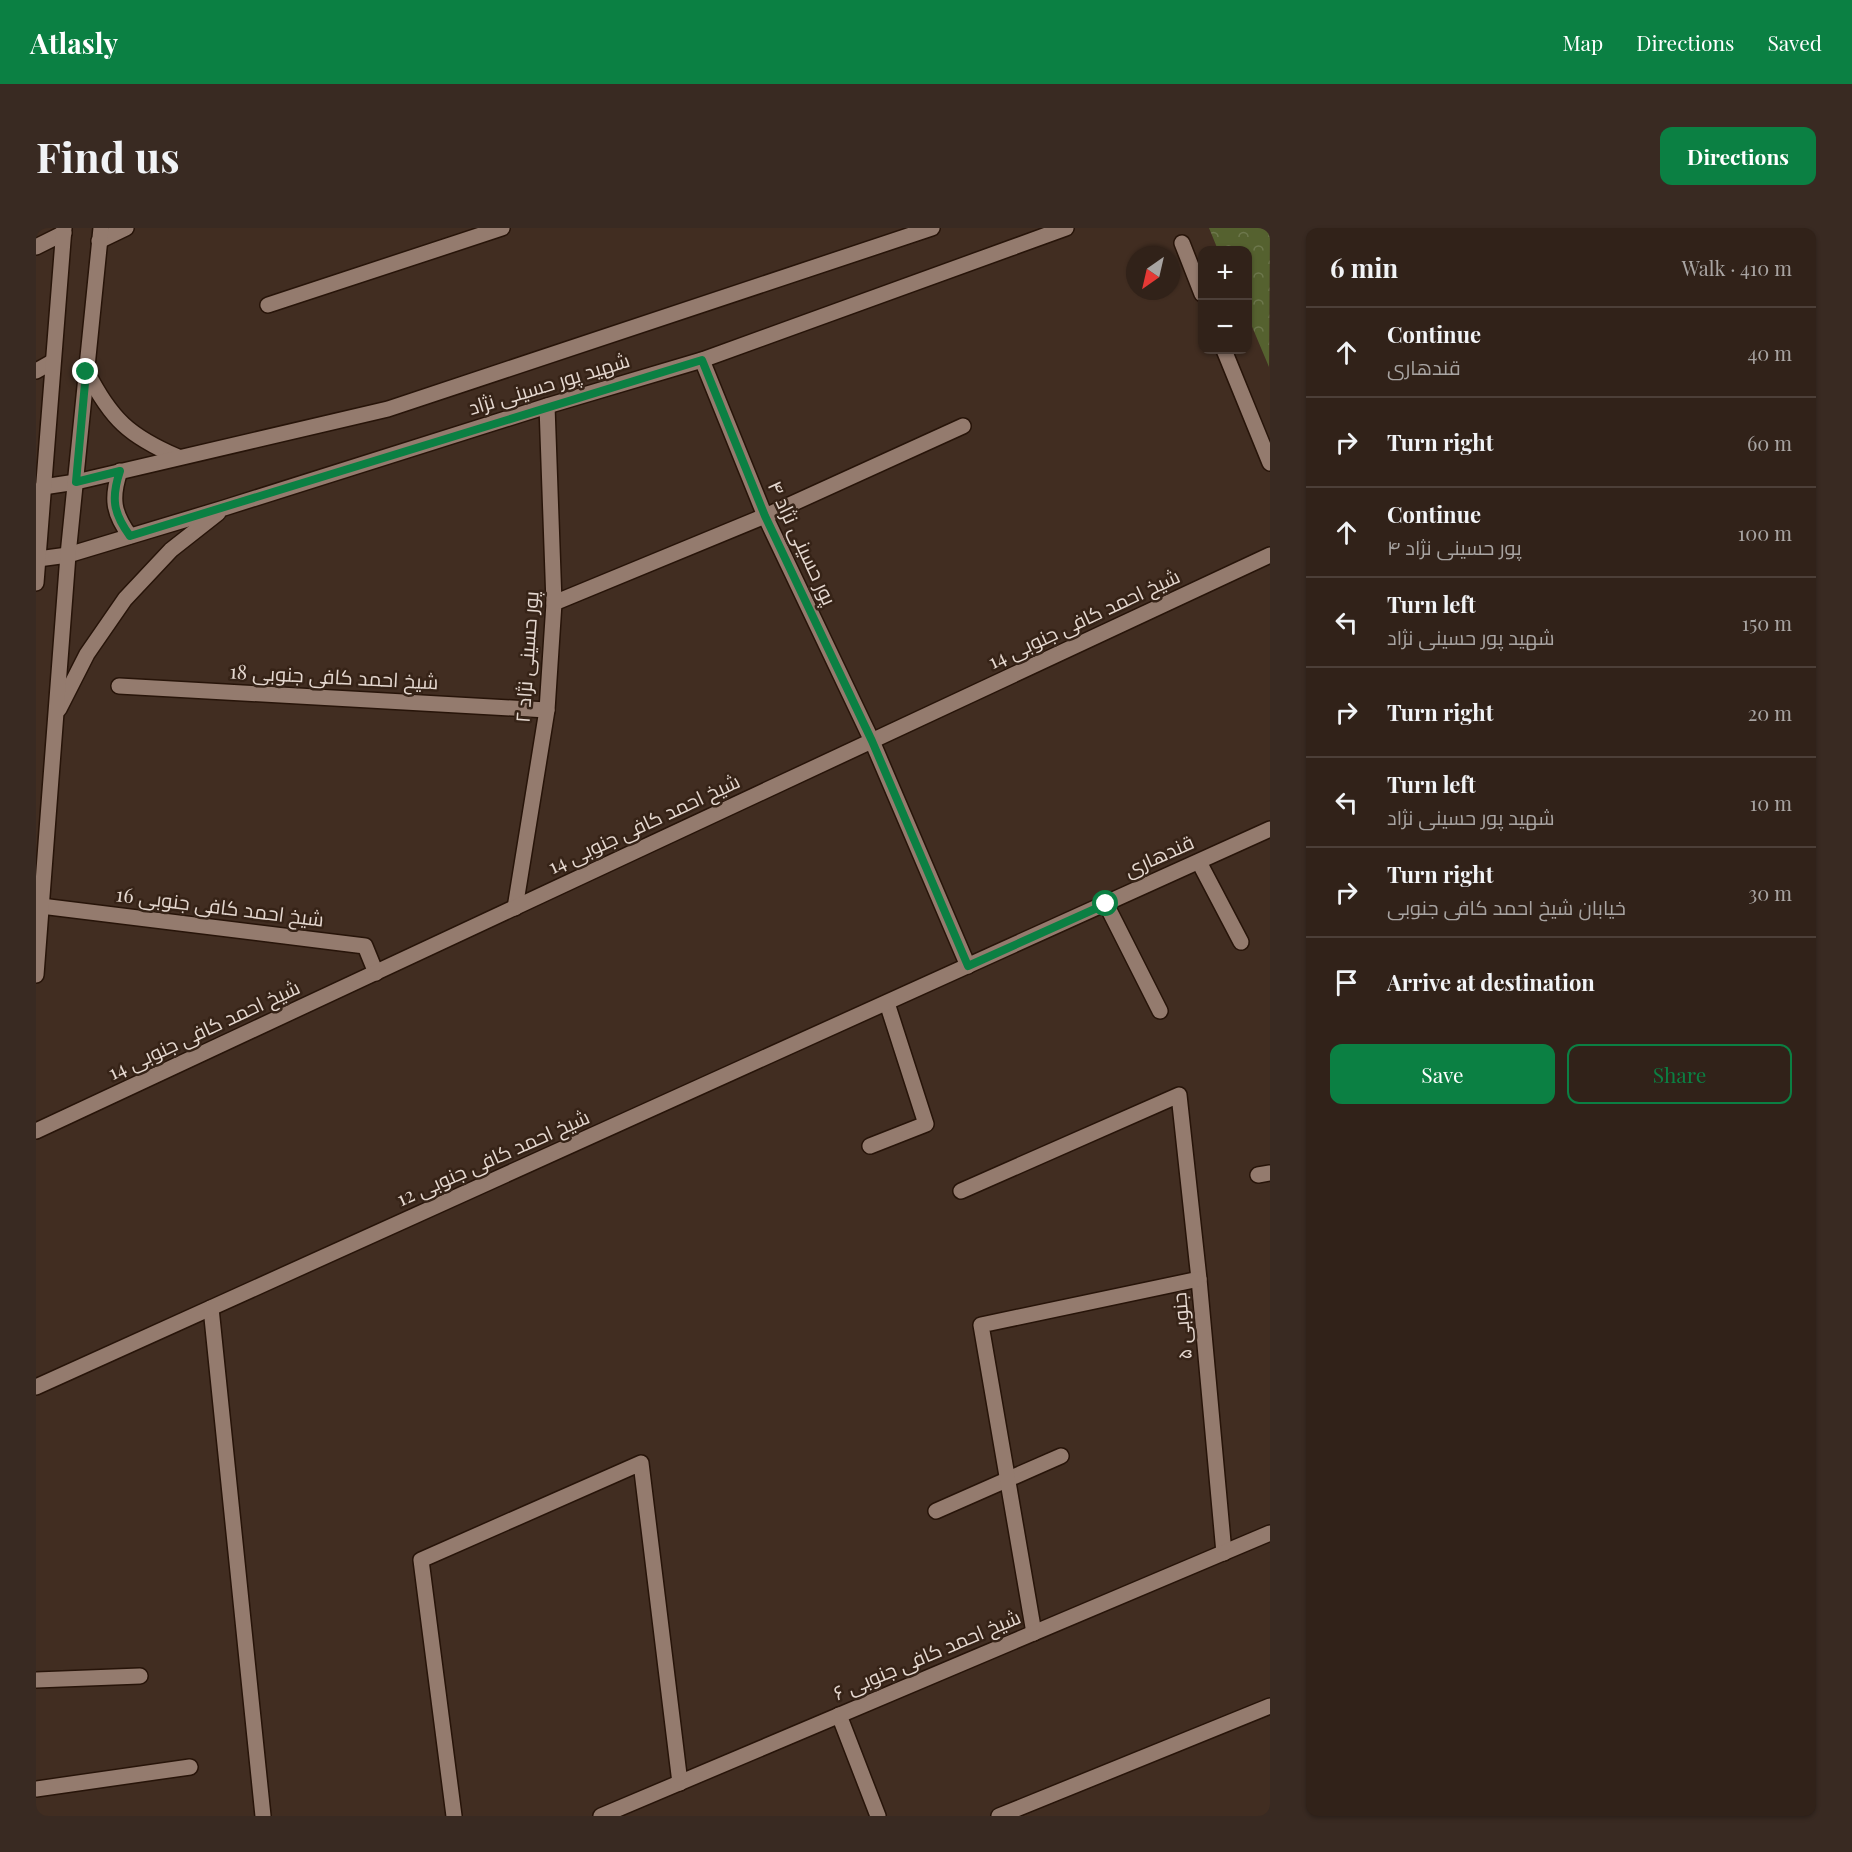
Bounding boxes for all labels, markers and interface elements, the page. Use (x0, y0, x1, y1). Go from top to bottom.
text: Atlasly (30, 24, 118, 61)
text: Map (1562, 28, 1603, 56)
text: Directions (1636, 28, 1734, 56)
text: Saved (1767, 28, 1822, 56)
button: Directions (1660, 127, 1816, 185)
text: Find us (36, 128, 180, 184)
north arrow (1126, 246, 1180, 300)
map controls (1198, 246, 1252, 354)
button: + (1198, 246, 1252, 300)
text: 6 min (1330, 250, 1398, 285)
text: Walk · 410 m (1682, 254, 1792, 281)
button: − (1198, 300, 1252, 354)
text: Continue (1387, 319, 1481, 349)
icon: ahead (1330, 336, 1363, 369)
text: 40 m (1747, 339, 1792, 366)
street label: شهید پور حسینی نژاد (465, 345, 633, 421)
text: قندهاری (1387, 353, 1461, 380)
route end (72, 358, 98, 384)
icon: right (1330, 426, 1363, 459)
text: Turn right (1387, 427, 1493, 457)
text: 60 m (1747, 429, 1792, 456)
street label: پور حسینی نژاد ۴ (762, 476, 844, 610)
text: Continue (1387, 499, 1481, 529)
icon: ahead (1330, 516, 1363, 549)
text: 100 m (1738, 519, 1792, 546)
text: پور حسینی نژاد ۴ (1387, 533, 1522, 560)
street label: شیخ احمد کافی جنوبی 14 (983, 561, 1184, 676)
text: Turn left (1387, 589, 1476, 619)
street label: پور حسینی نژاد ۲ (507, 590, 545, 724)
icon: left (1330, 606, 1363, 639)
text: 150 m (1742, 609, 1792, 636)
text: شهید پور حسینی نژاد (1387, 623, 1555, 650)
street label: شیخ احمد کافی جنوبی 18 (229, 657, 439, 696)
icon: right (1330, 696, 1363, 729)
text: Turn right (1387, 697, 1493, 727)
text: 20 m (1748, 699, 1792, 726)
street label: شیخ احمد کافی جنوبی 14 (543, 766, 744, 881)
text: Turn left (1387, 769, 1476, 799)
icon: left (1330, 786, 1363, 819)
text: 10 m (1750, 789, 1792, 816)
text: شهید پور حسینی نژاد (1387, 803, 1555, 830)
street label: قندهاری (1119, 827, 1198, 883)
text: Turn right (1387, 859, 1493, 889)
icon: right (1330, 876, 1363, 909)
street label: شیخ احمد کافی جنوبی 16 (115, 879, 326, 934)
text: 30 m (1748, 879, 1792, 906)
route start (1092, 890, 1118, 916)
text: خیابان شیخ احمد کافی جنوبی (1387, 893, 1626, 920)
icon: arrive (1330, 966, 1363, 999)
text: Arrive at destination (1387, 967, 1595, 997)
street label: شیخ احمد کافی جنوبی 14 (103, 972, 304, 1087)
button: Save (1330, 1044, 1555, 1104)
button: Share (1567, 1044, 1792, 1104)
street label: شیخ احمد کافی جنوبی 12 (392, 1102, 594, 1213)
street label: جنوبی ۵ (1164, 1291, 1198, 1361)
street label: شیخ احمد کافی جنوبی ۶ (829, 1602, 1025, 1707)

